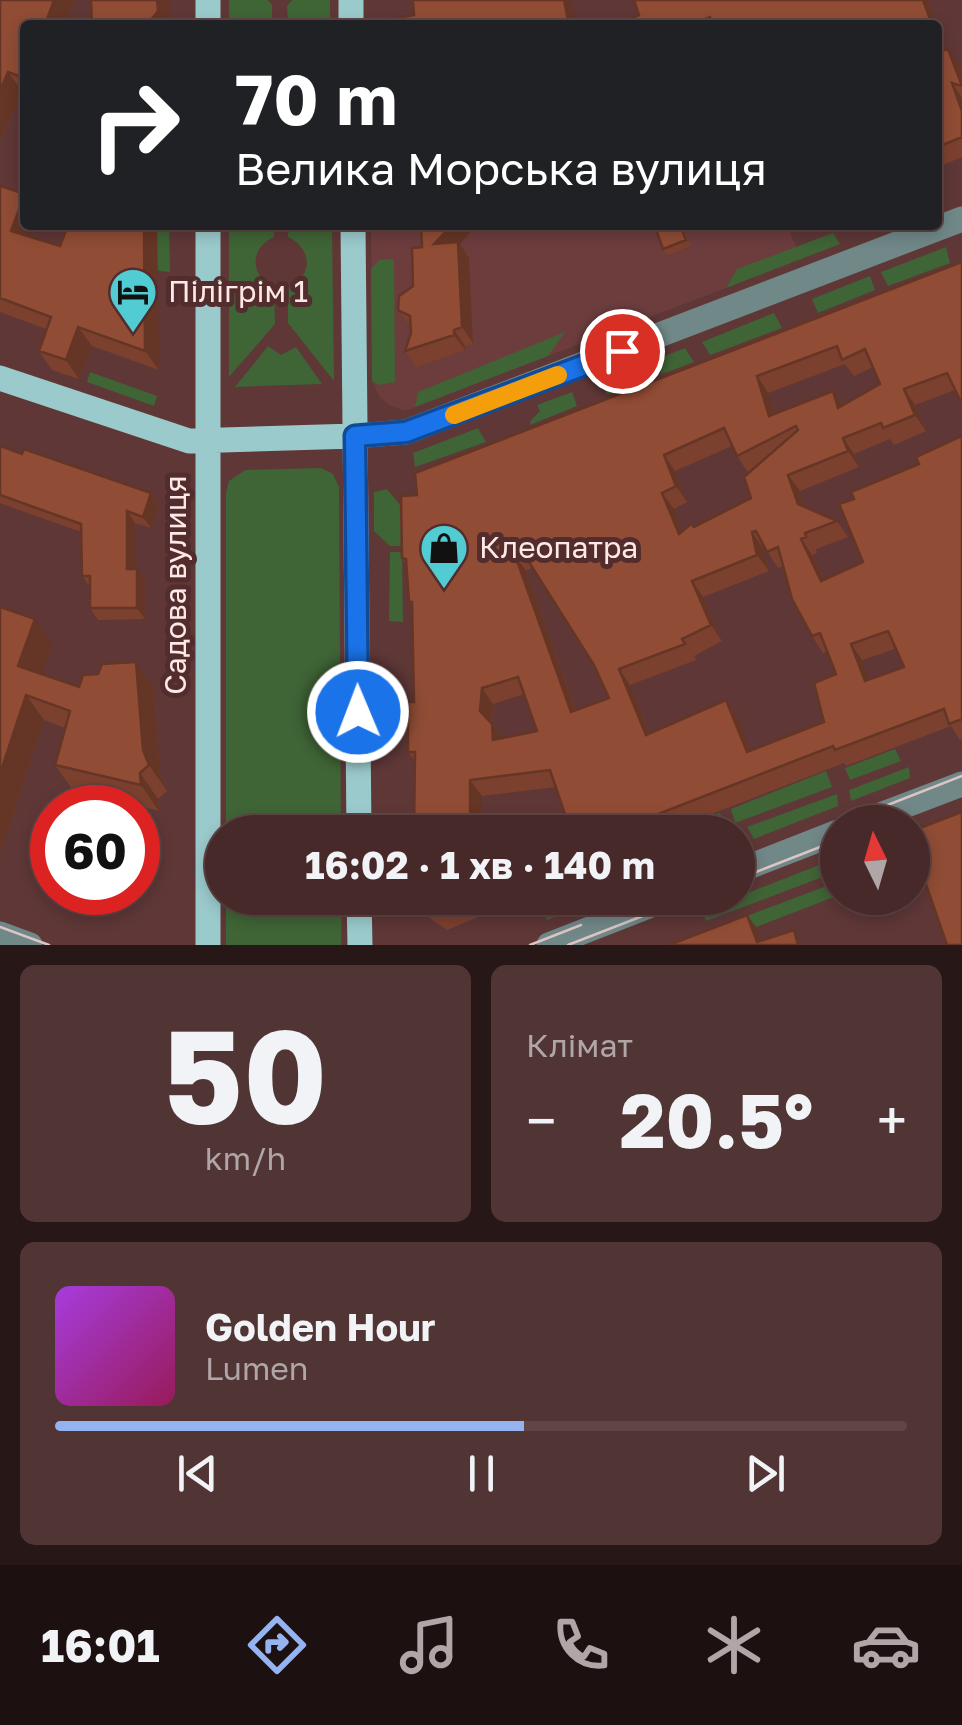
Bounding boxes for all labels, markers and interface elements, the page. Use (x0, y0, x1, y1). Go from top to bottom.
text: 70 m (235, 56, 397, 140)
icon: right (70, 60, 200, 190)
text: Велика Морська вулиця (235, 141, 767, 195)
hotel icon: Пілігрім 1 (107, 266, 159, 334)
place label: Пілігрім 1 (168, 273, 308, 309)
pin (580, 309, 665, 394)
icon: arrive (595, 324, 650, 379)
street label: Садова вулиця (157, 475, 193, 695)
shop icon: Клеопатра (418, 522, 470, 590)
place label: Клеопатра (479, 529, 638, 565)
position arrow (306, 660, 410, 764)
speed limit sign: 60 (30, 785, 160, 915)
north arrow (820, 805, 930, 915)
map controls (820, 805, 930, 915)
text: 16:02 · 1 хв · 140 m (305, 842, 655, 887)
text: 50 (164, 996, 327, 1152)
text: Клімат (526, 1026, 633, 1064)
text: 20.5° (620, 1074, 813, 1165)
text: − (526, 1087, 556, 1153)
text: + (877, 1087, 907, 1153)
text: km/h (205, 1139, 286, 1177)
text: Golden Hour (205, 1304, 436, 1349)
text: Lumen (205, 1349, 309, 1387)
icon: previous (170, 1446, 225, 1501)
icon: pause (454, 1446, 509, 1501)
icon: next (738, 1446, 793, 1501)
icon: directions (242, 1610, 312, 1680)
icon: music (394, 1610, 464, 1680)
icon: phone (546, 1610, 616, 1680)
icon: climate (699, 1610, 769, 1680)
icon: car (851, 1610, 921, 1680)
text: 16:01 (41, 1618, 160, 1672)

